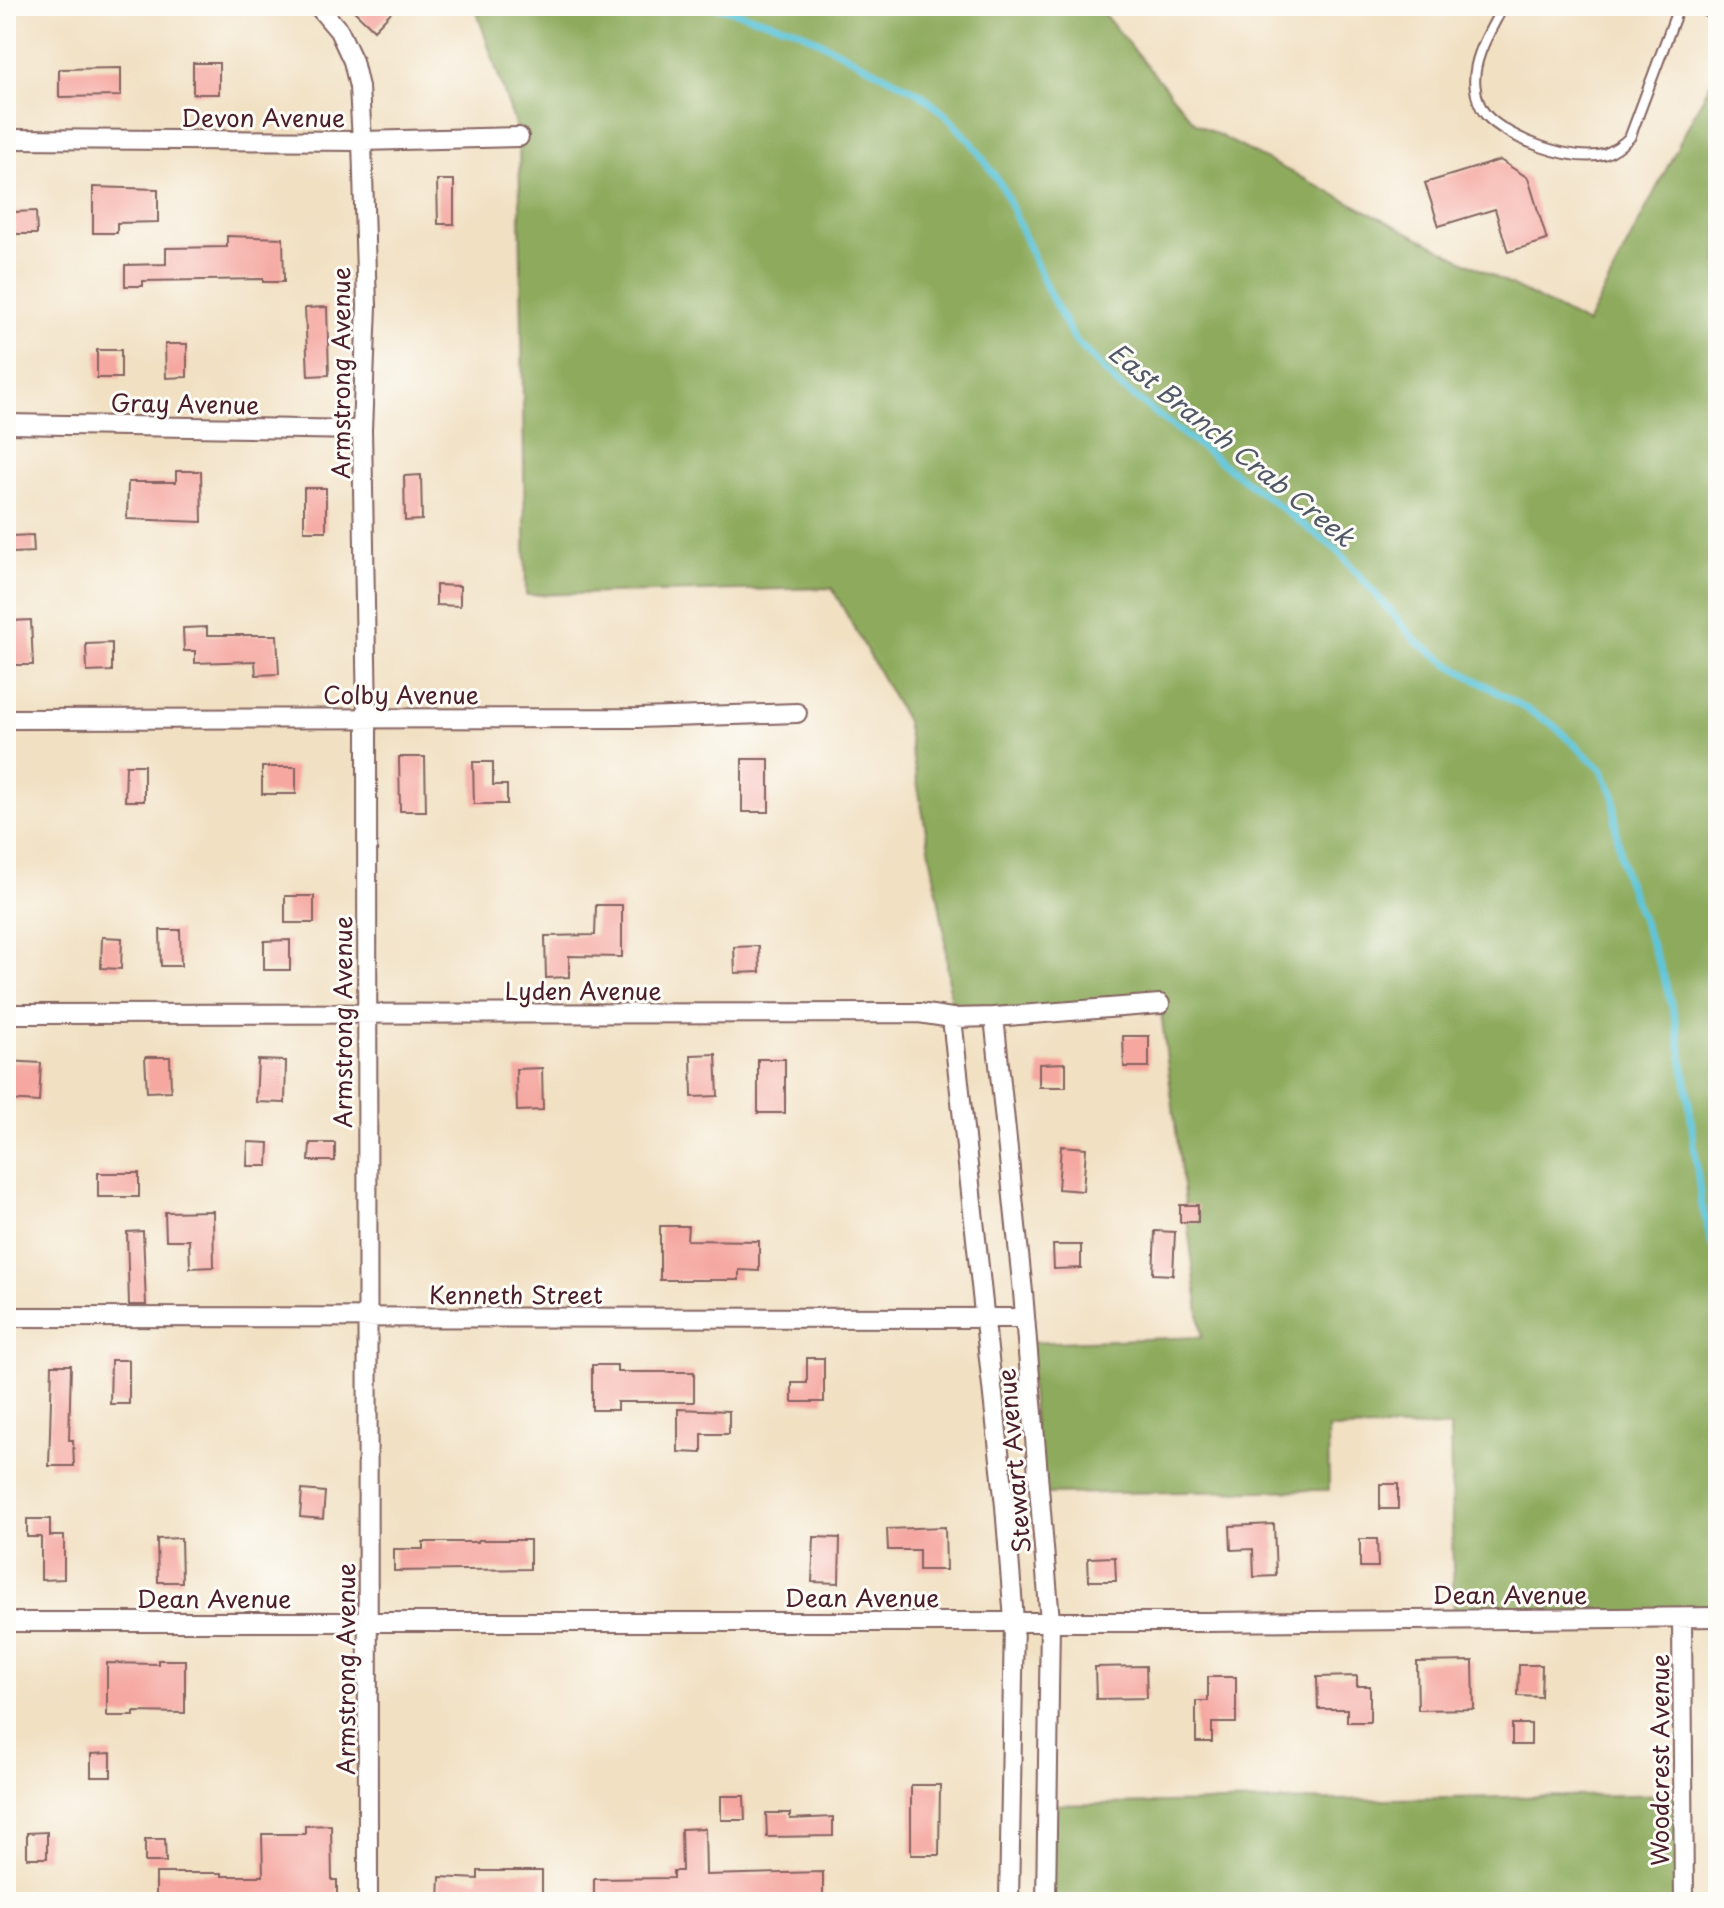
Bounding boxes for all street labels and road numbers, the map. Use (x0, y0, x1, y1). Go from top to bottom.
street label: Devon Avenue (181, 99, 345, 135)
street label: Armstrong Avenue (322, 267, 358, 479)
street label: Gray Avenue (110, 384, 260, 422)
street label: Colby Avenue (323, 676, 479, 712)
street label: Armstrong Avenue (324, 916, 360, 1128)
street label: Lyden Avenue (504, 972, 662, 1008)
street label: Kenneth Street (429, 1276, 603, 1312)
street label: Stewart Avenue (987, 1367, 1039, 1555)
street label: Armstrong Avenue (327, 1563, 363, 1775)
street label: Dean Avenue (1433, 1576, 1587, 1612)
street label: Dean Avenue (785, 1579, 939, 1615)
street label: Dean Avenue (137, 1580, 291, 1616)
street label: Woodcrest Avenue (1641, 1654, 1677, 1866)

